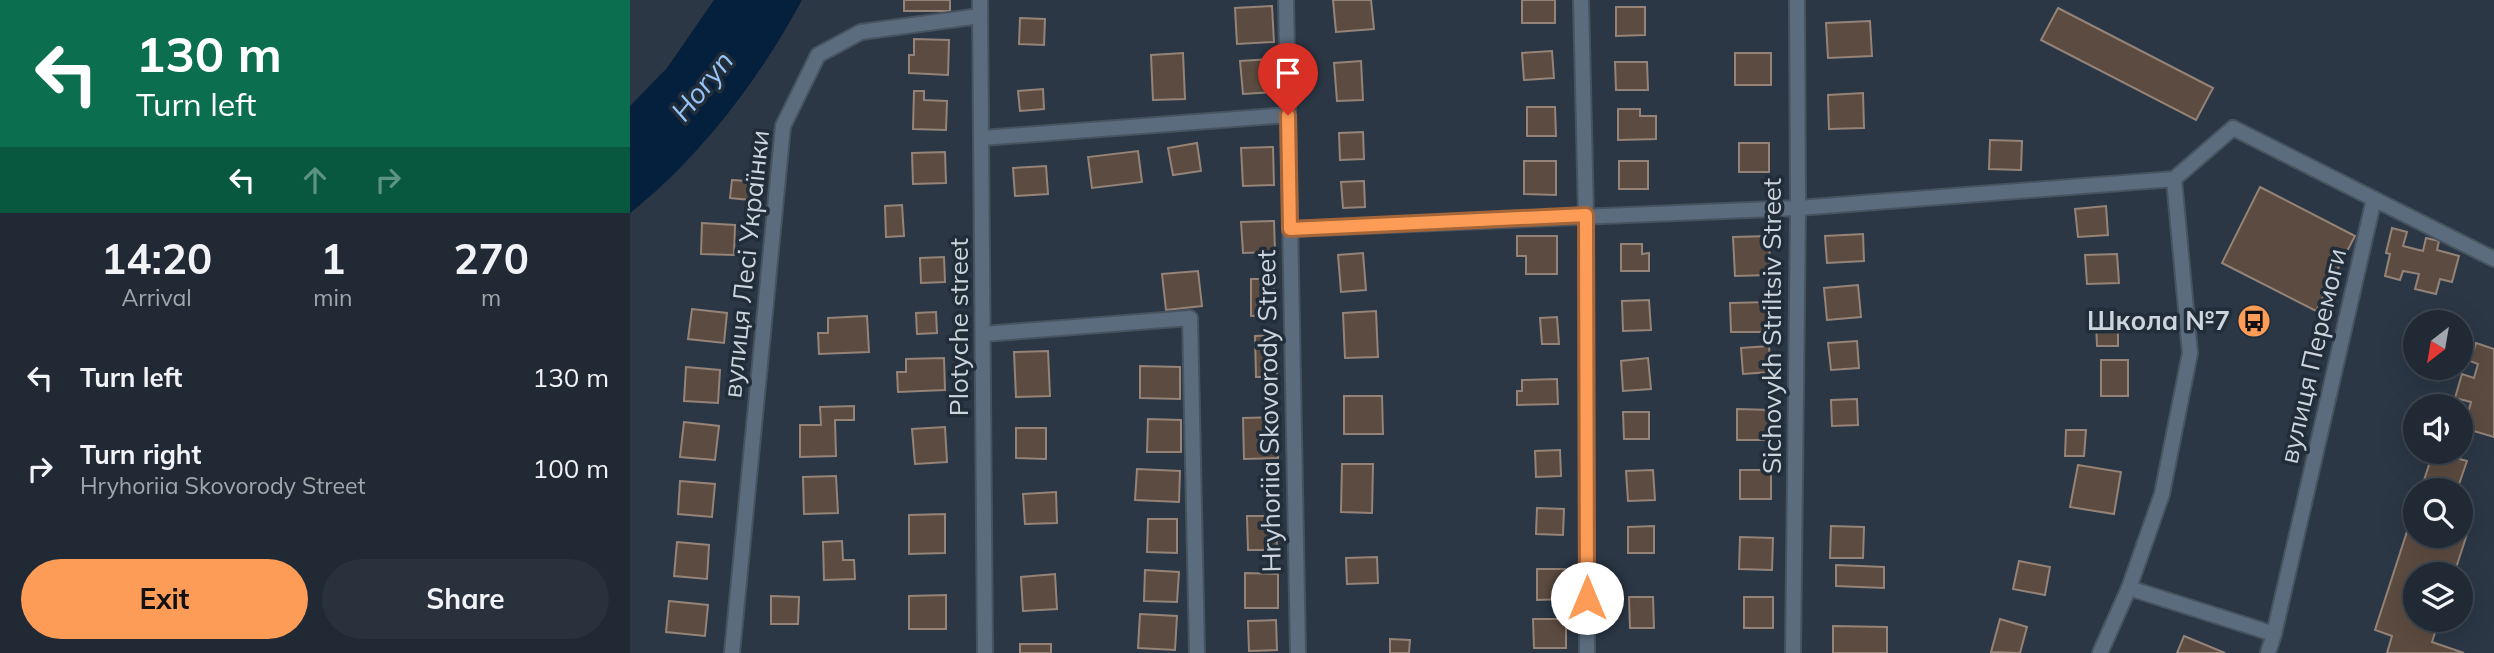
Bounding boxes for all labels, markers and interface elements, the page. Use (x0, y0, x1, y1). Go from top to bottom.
text: 130 m (136, 23, 282, 84)
icon: left (21, 28, 112, 119)
pin (1258, 43, 1318, 115)
water label: Horyn (663, 44, 740, 128)
icon: arrive (1269, 54, 1307, 92)
text: Turn left (136, 84, 256, 124)
street label: вулиця Лесі Українки (715, 128, 776, 400)
icon: left (223, 161, 261, 199)
icon: ahead (296, 161, 334, 199)
icon: right (369, 161, 407, 199)
street label: Sichovykh Striltsiv Street (1755, 178, 1788, 474)
text: 14:20 (101, 232, 212, 285)
text: 1 (320, 232, 345, 285)
text: 270 (453, 232, 529, 285)
street label: Plotyche street (942, 238, 975, 416)
street label: вулиця Перемоги (2272, 245, 2353, 467)
street label: Hryhoriia Skovorody Street (1249, 249, 1288, 573)
text: Arrival (121, 283, 192, 312)
text: min (313, 283, 352, 312)
text: m (481, 283, 501, 312)
bus stop icon: Школа №7 (2235, 302, 2273, 340)
place label: Школа №7 (2087, 304, 2230, 337)
north arrow (2403, 310, 2473, 380)
map controls (2403, 310, 2473, 632)
icon: left (21, 359, 59, 397)
text: Turn left (80, 361, 182, 394)
text: 130 m (533, 361, 609, 394)
button: sound (2403, 394, 2473, 464)
text: Turn right (80, 438, 201, 471)
icon: right (21, 450, 59, 488)
text: 100 m (533, 452, 609, 485)
text: Hryhoriia Skovorody Street (80, 471, 366, 500)
button: search (2403, 478, 2473, 548)
button: Exit (21, 559, 308, 639)
button: Share (322, 559, 609, 639)
position arrow (1550, 561, 1624, 635)
button: layers (2403, 562, 2473, 632)

